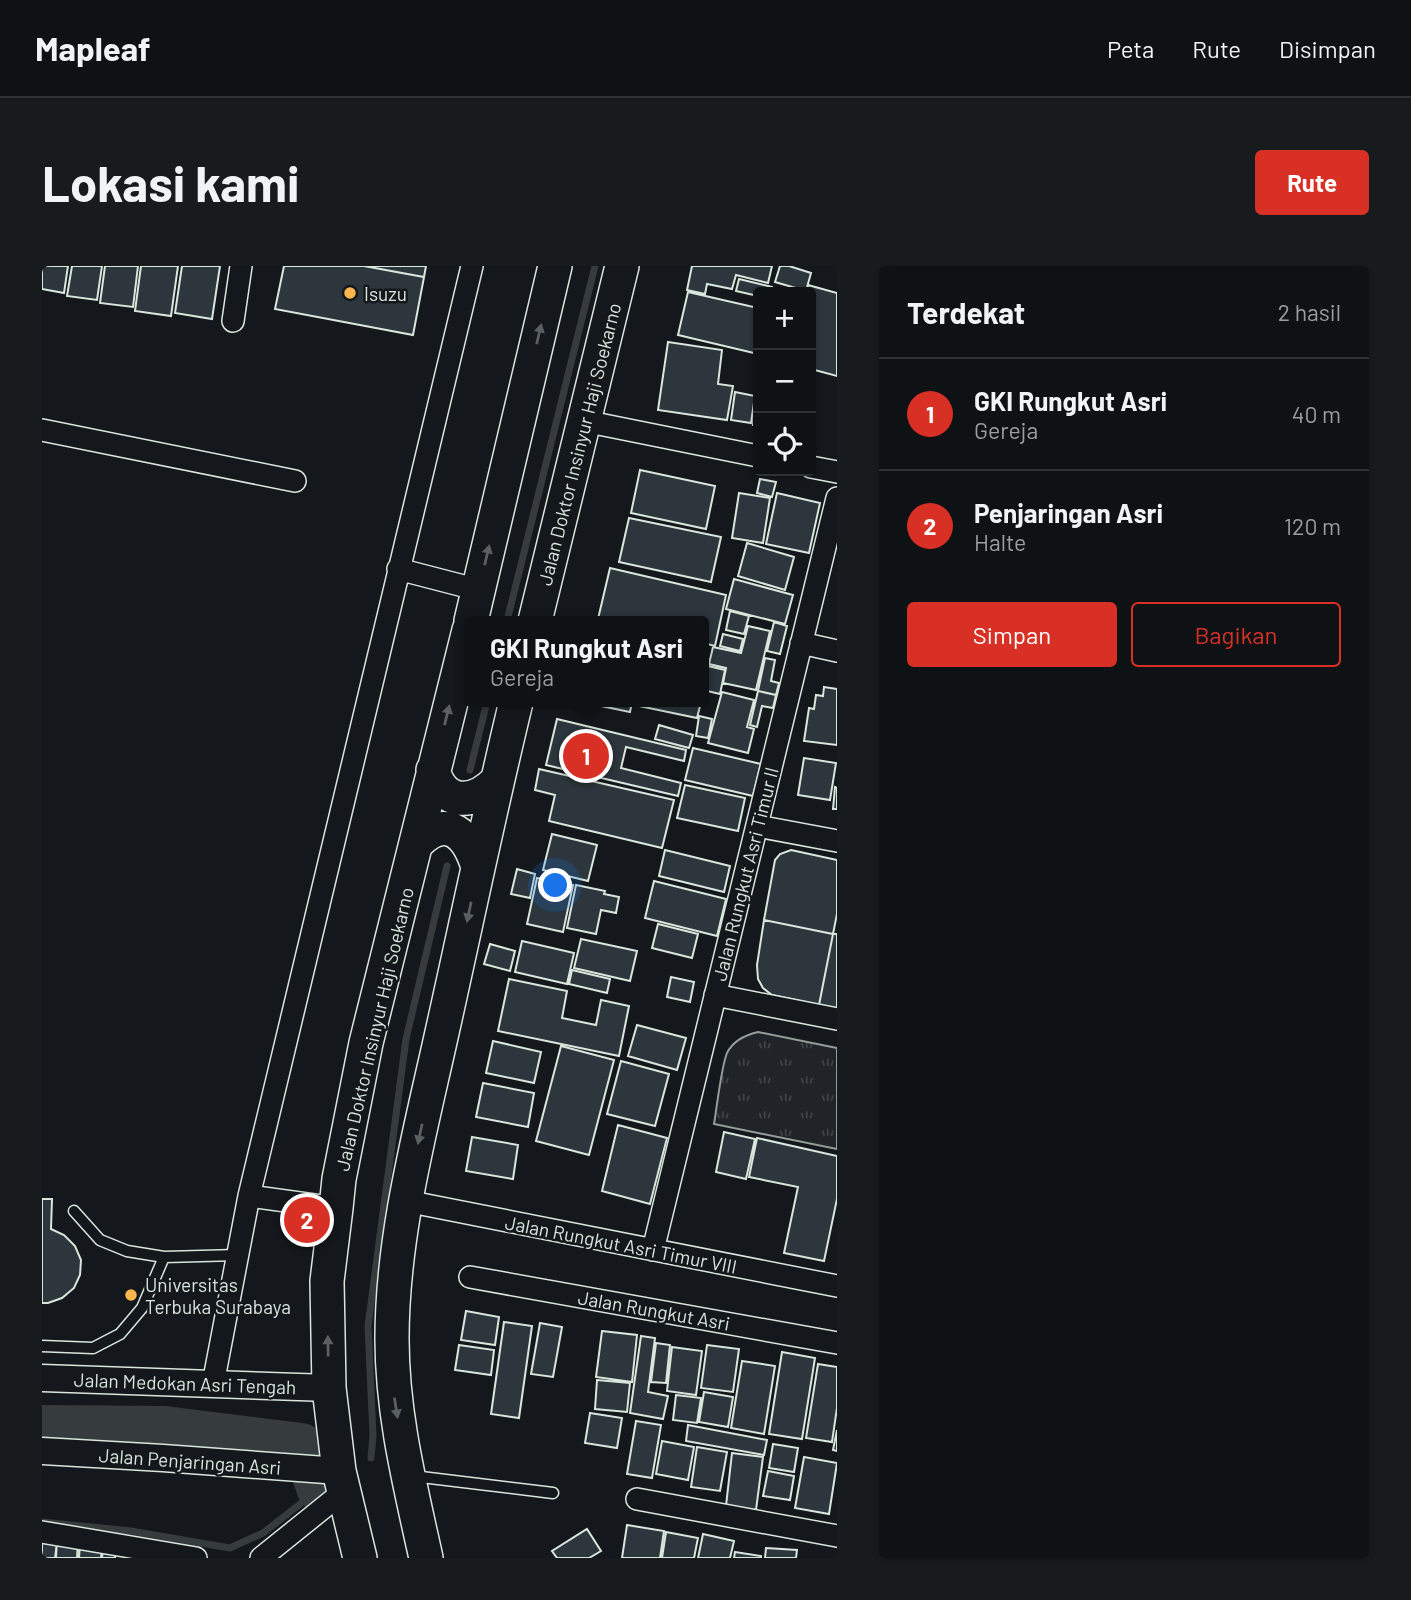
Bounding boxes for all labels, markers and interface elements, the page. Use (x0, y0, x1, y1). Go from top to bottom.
text: Mapleaf (35, 28, 151, 68)
text: Peta (1107, 34, 1154, 63)
text: Rute (1192, 34, 1241, 63)
text: Disimpan (1279, 34, 1376, 63)
button: Rute (1255, 150, 1369, 215)
text: Lokasi kami (42, 153, 299, 212)
place label: Isuzu (364, 282, 407, 305)
marker: Isuzu (342, 285, 358, 301)
map controls (753, 287, 816, 476)
button: + (753, 287, 816, 350)
text: Terdekat (907, 294, 1025, 330)
text: 2 hasil (1278, 298, 1341, 326)
street label: Jalan Doktor Insinyur Haji Soekarno (533, 300, 625, 588)
one-way arrow (534, 322, 545, 344)
button: − (753, 350, 816, 413)
text: GKI Rungkut Asri (974, 385, 1167, 416)
text: 1 (926, 400, 934, 428)
text: 40 m (1292, 400, 1341, 428)
button: locate (753, 413, 816, 476)
text: Gereja (974, 416, 1038, 444)
text: Penjaringan Asri (974, 497, 1163, 528)
text: 2 (924, 512, 936, 540)
text: 120 m (1284, 512, 1341, 540)
text: Halte (974, 528, 1026, 556)
one-way arrow (482, 544, 493, 566)
button: Simpan (907, 602, 1117, 667)
button: Bagikan (1131, 602, 1341, 667)
popup (464, 616, 709, 707)
text: GKI Rungkut Asri (490, 632, 683, 663)
text: Gereja (490, 663, 554, 691)
one-way arrow (442, 704, 453, 726)
pin: 1 (563, 730, 609, 782)
street label: Jalan Rungkut Asri Timur II (707, 765, 783, 983)
your location (538, 868, 572, 902)
street label: Jalan Doktor Insinyur Haji Soekarno (330, 885, 418, 1173)
one-way arrow (463, 901, 474, 923)
one-way arrow (414, 1123, 425, 1145)
pin: 2 (284, 1194, 330, 1246)
street label: Jalan Rungkut Asri Timur VIII (503, 1210, 739, 1278)
place label: Universitas Terbuka Surabaya (145, 1273, 291, 1318)
street label: Jalan Rungkut Asri (576, 1285, 732, 1335)
marker: Universitas Terbuka Surabaya (123, 1287, 139, 1303)
one-way arrow (322, 1335, 334, 1357)
street label: Jalan Medokan Asri Tengah (73, 1368, 297, 1398)
one-way arrow (391, 1397, 402, 1419)
street label: Jalan Penjaringan Asri (98, 1443, 282, 1479)

